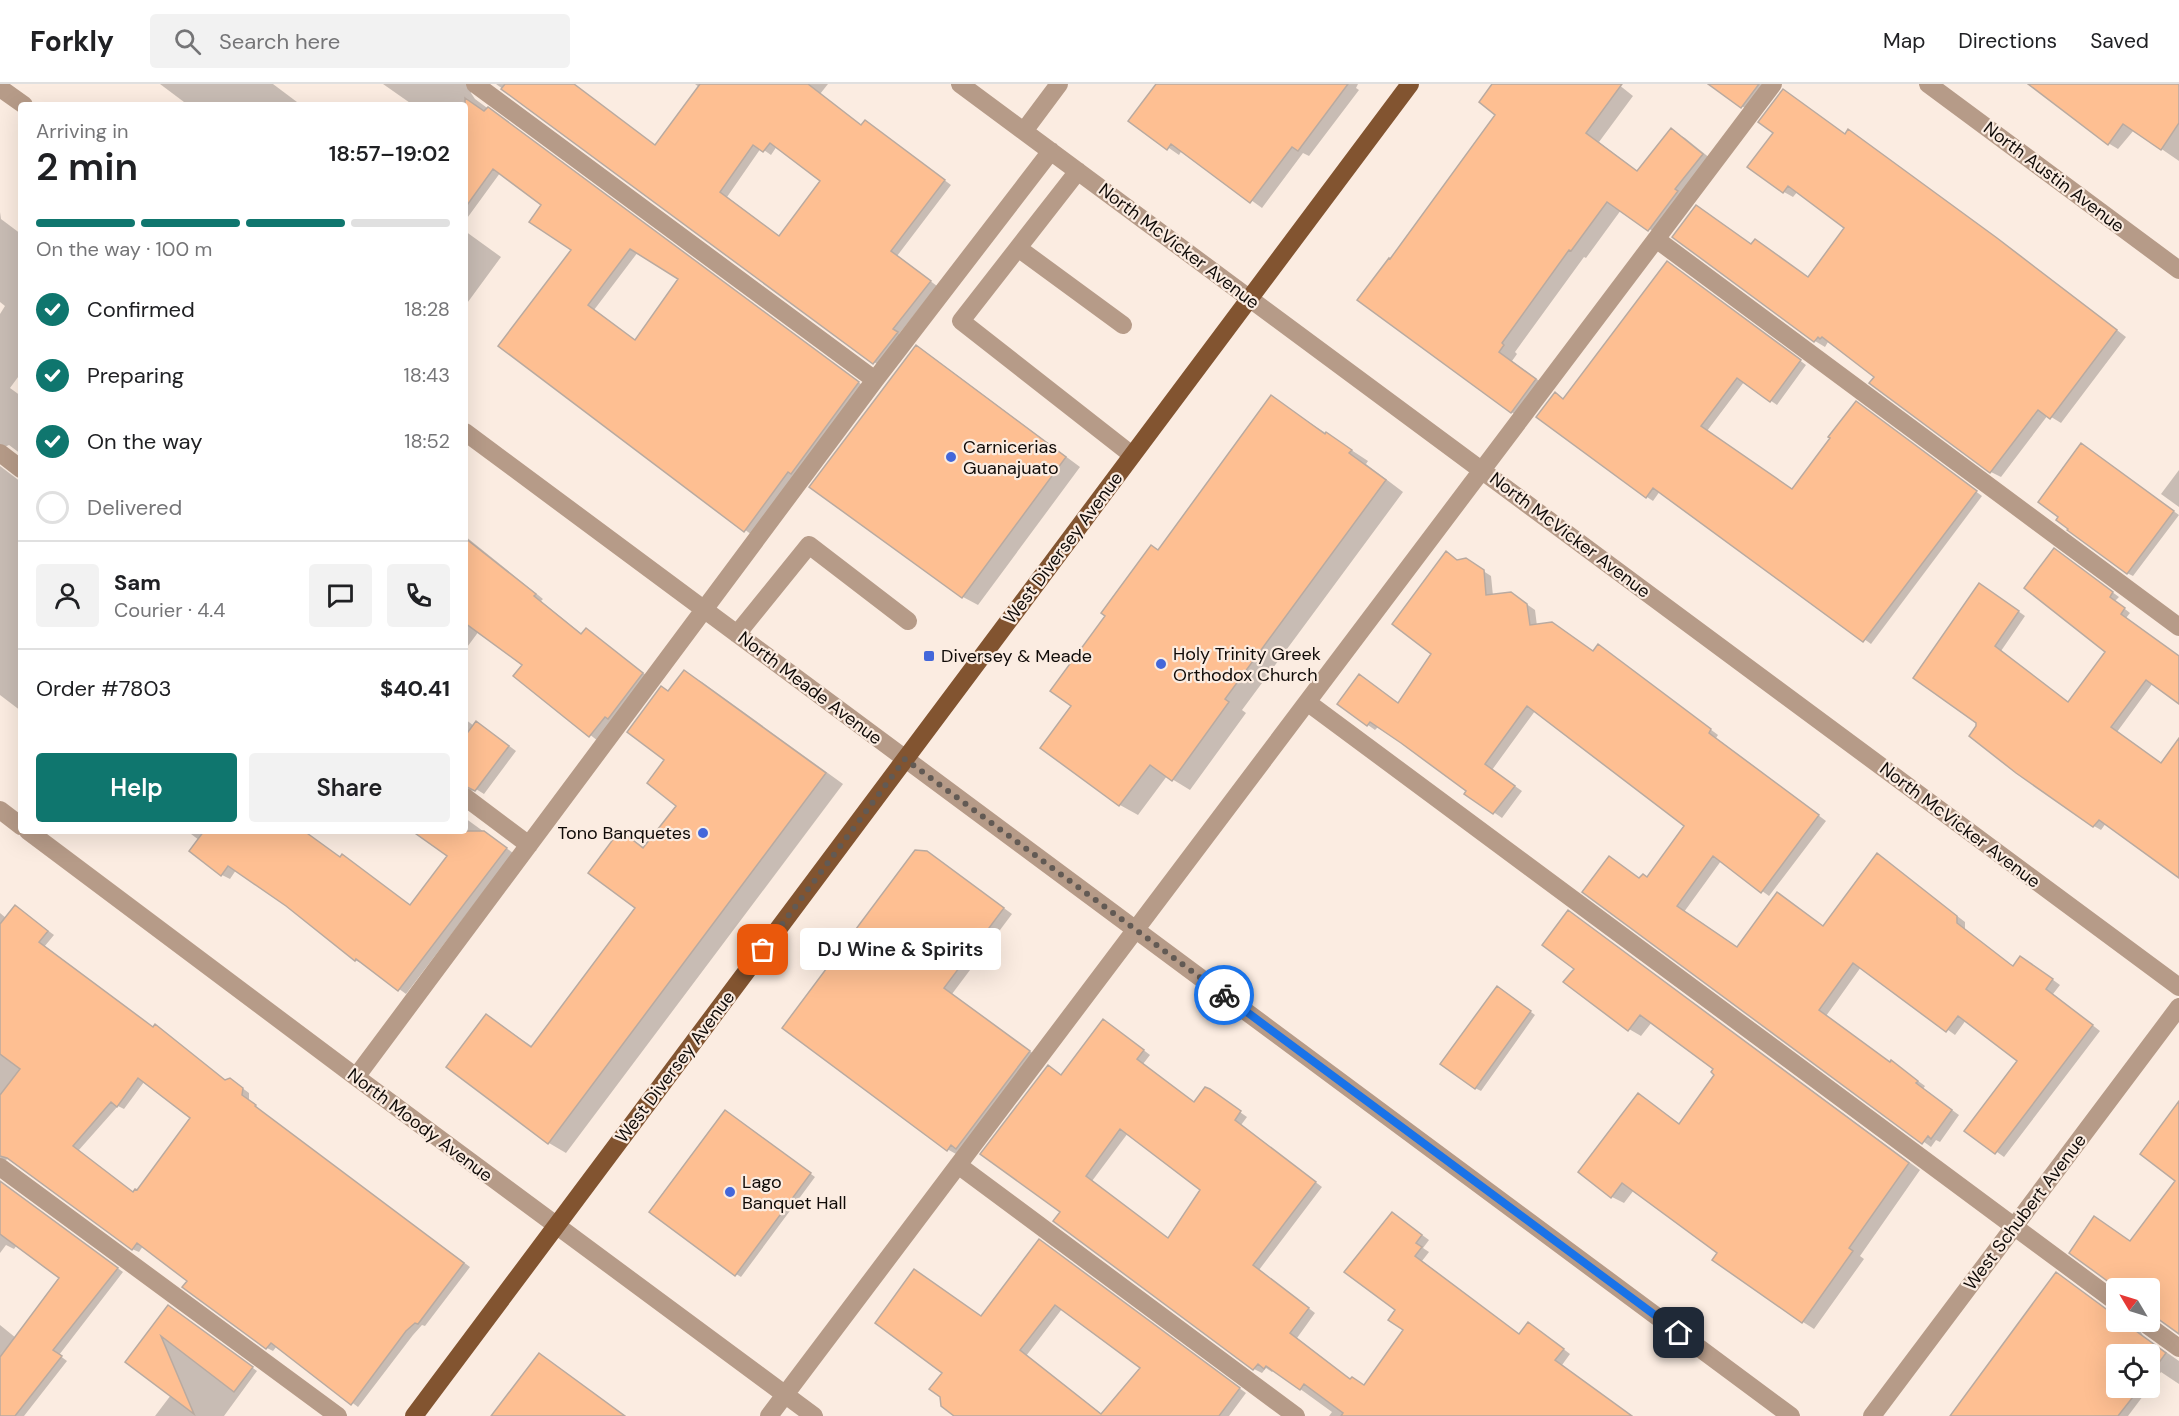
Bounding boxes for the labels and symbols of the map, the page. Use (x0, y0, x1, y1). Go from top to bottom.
street label: North Austin Avenue (1979, 116, 2129, 238)
street label: North McVicker Avenue (1094, 178, 1264, 314)
place label: Carnicerias Guanajuato (963, 435, 1059, 480)
marker: Carnicerias Guanajuato (944, 450, 958, 464)
street label: West Diversey Avenue (998, 467, 1128, 629)
street label: North McVicker Avenue (1485, 467, 1655, 603)
street label: North Meade Avenue (733, 626, 887, 750)
place label: Holy Trinity Greek Orthodox Church (1173, 642, 1321, 687)
place label: Diversey & Meade (941, 644, 1092, 668)
marker: Diversey & Meade (922, 649, 936, 663)
marker: Holy Trinity Greek Orthodox Church (1154, 657, 1168, 671)
street label: North McVicker Avenue (1875, 757, 2045, 893)
place label: Tono Banquetes (557, 821, 691, 845)
marker: Tono Banquetes (696, 826, 710, 840)
pin (737, 924, 788, 975)
callout: DJ Wine & Spirits (799, 929, 1000, 971)
courier (1194, 965, 1254, 1025)
street label: West Diversey Avenue (610, 986, 740, 1148)
street label: North Moody Avenue (343, 1063, 497, 1187)
street label: West Schubert Avenue (1958, 1129, 2092, 1295)
place label: Lago Banquet Hall (742, 1170, 846, 1215)
marker: Lago Banquet Hall (723, 1185, 737, 1199)
north arrow (2106, 1278, 2160, 1332)
pin (1653, 1307, 1704, 1358)

